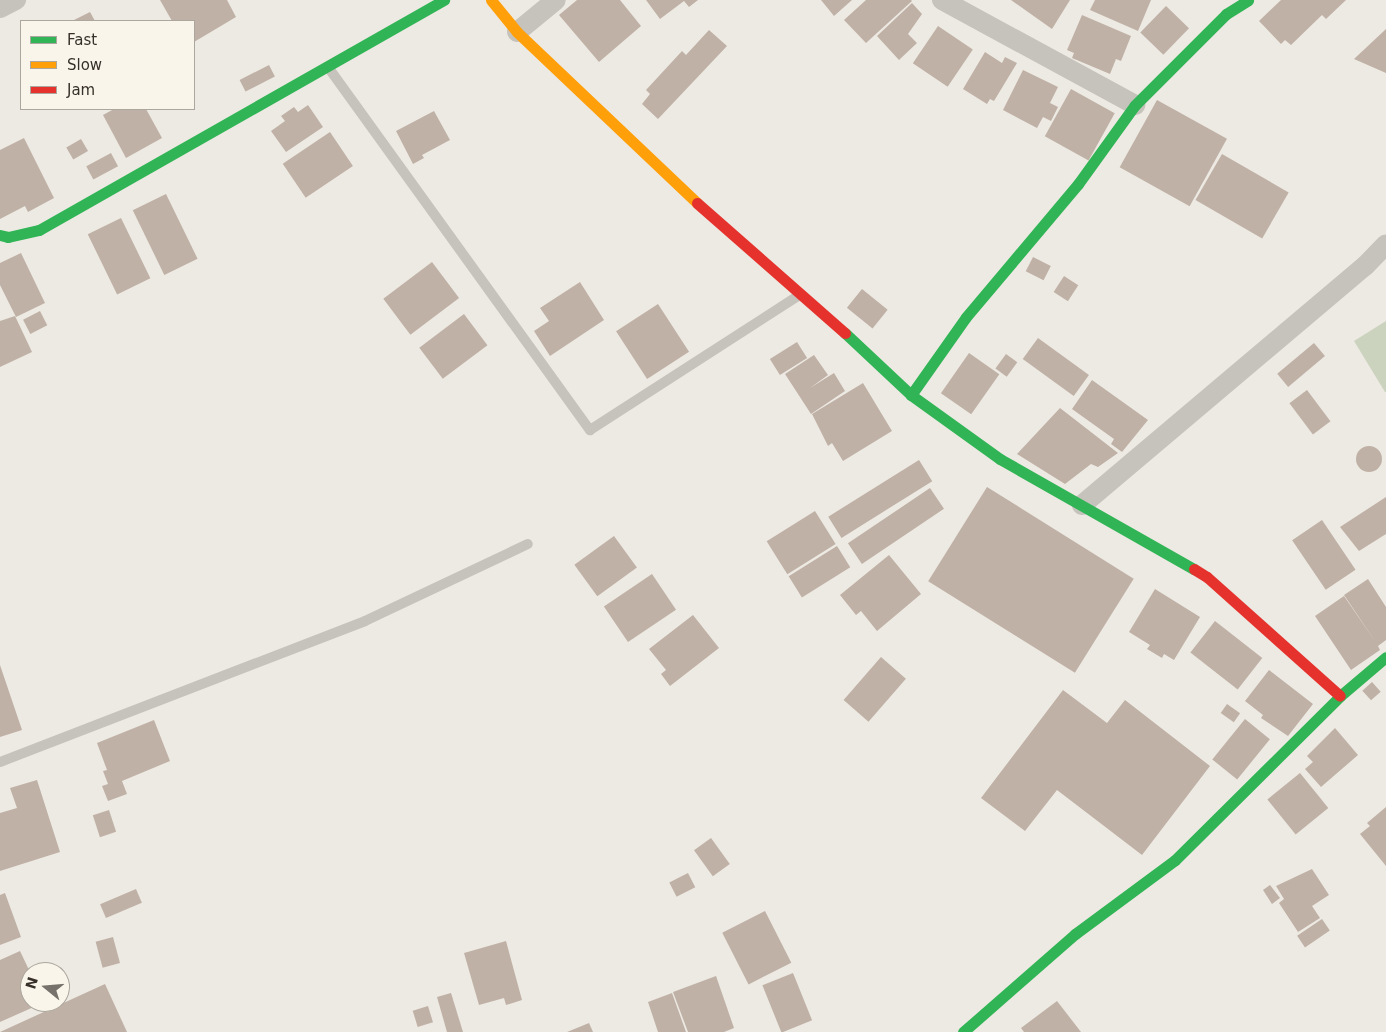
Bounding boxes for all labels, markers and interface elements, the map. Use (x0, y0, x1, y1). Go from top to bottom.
legend (20, 20, 195, 110)
text: Fast (67, 31, 97, 49)
text: Slow (67, 56, 102, 74)
text: Jam (67, 81, 95, 99)
north arrow (20, 962, 70, 1012)
text: N (22, 975, 41, 991)

